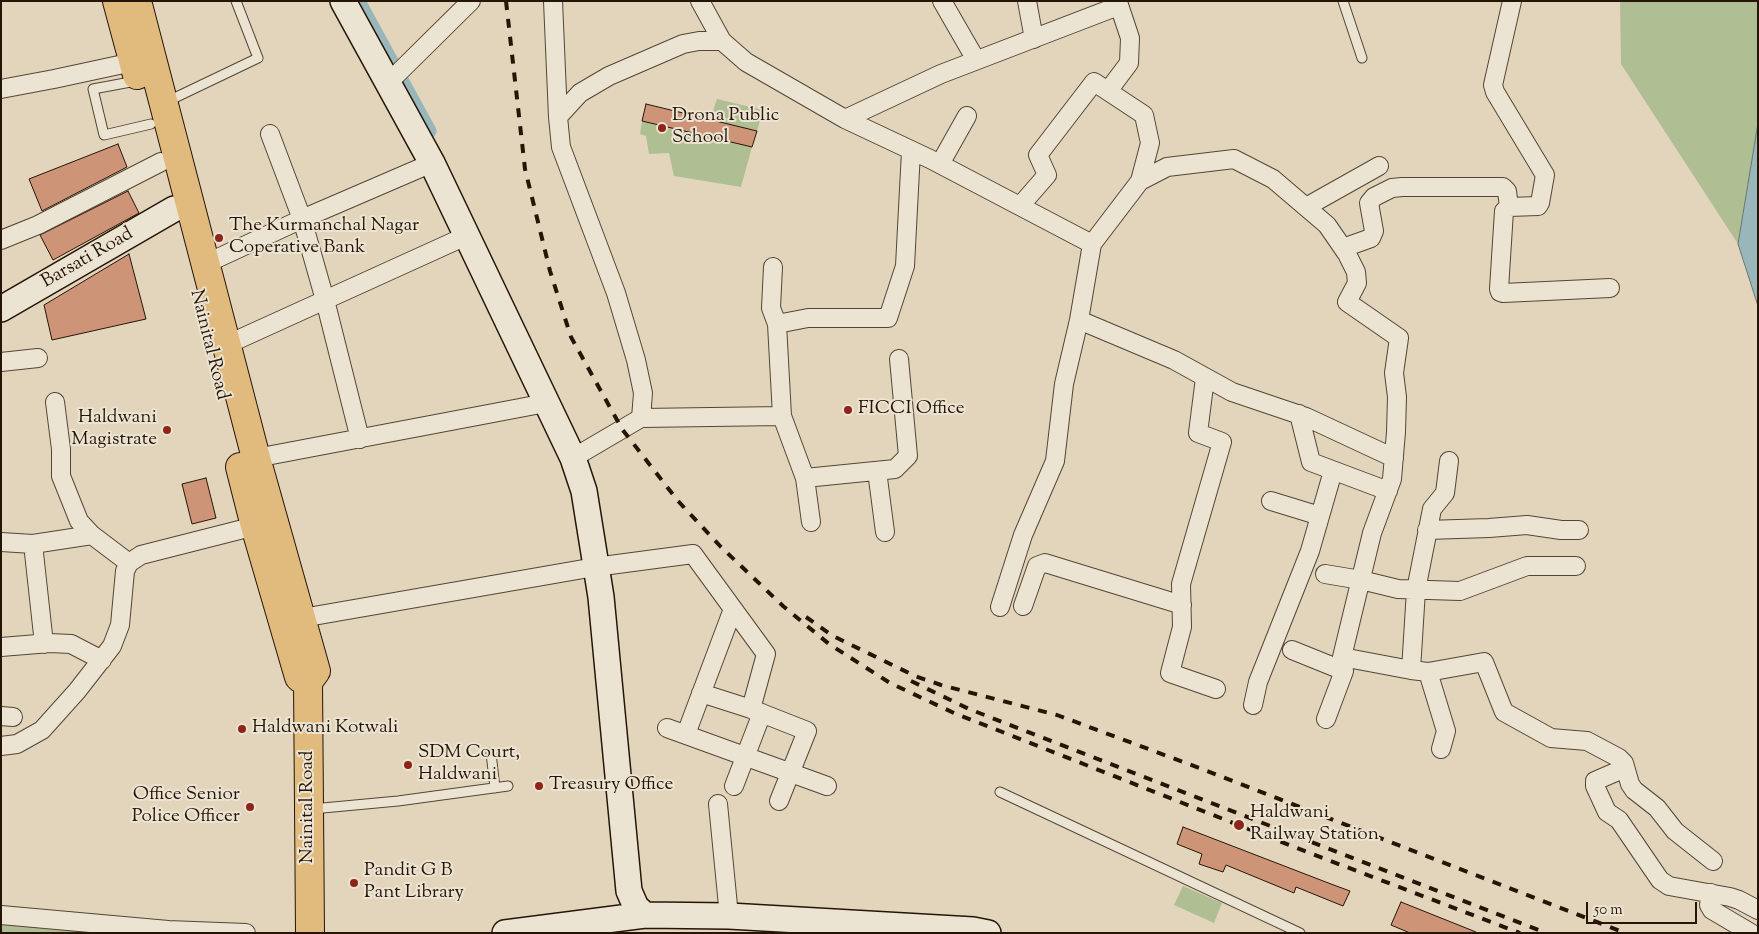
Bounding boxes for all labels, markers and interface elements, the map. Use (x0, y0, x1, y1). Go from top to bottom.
place label: Drona Public School (672, 106, 779, 150)
marker: Drona Public School (656, 122, 668, 134)
place label: The Kurmanchal Nagar Coperative Bank (229, 216, 419, 260)
street label: Barsati Road (38, 224, 138, 294)
marker: The Kurmanchal Nagar Coperative Bank (213, 232, 225, 244)
street label: Nainital Road (183, 287, 233, 403)
place label: FICCI Office (858, 399, 965, 421)
marker: FICCI Office (842, 404, 854, 416)
place label: Haldwani Magistrate (71, 408, 157, 452)
marker: Haldwani Magistrate (161, 424, 173, 436)
place label: Haldwani Kotwali (252, 718, 398, 740)
marker: Haldwani Kotwali (236, 723, 248, 735)
place label: SDM Court, Haldwani (418, 743, 520, 787)
street label: Nainital Road (298, 750, 320, 864)
marker: SDM Court, Haldwani (402, 759, 414, 771)
place label: Treasury Office (549, 775, 673, 797)
marker: Treasury Office (533, 780, 545, 792)
place label: Office Senior Police Officer (132, 785, 240, 829)
marker: Office Senior Police Officer (244, 801, 256, 813)
place label: Haldwani Railway Station (1250, 803, 1379, 847)
marker: Haldwani Railway Station (1232, 818, 1246, 832)
place label: Pandit G B Pant Library (364, 861, 464, 905)
marker: Pandit G B Pant Library (348, 877, 360, 889)
scale bar (1589, 892, 1700, 924)
text: 50 m (1594, 900, 1623, 921)

